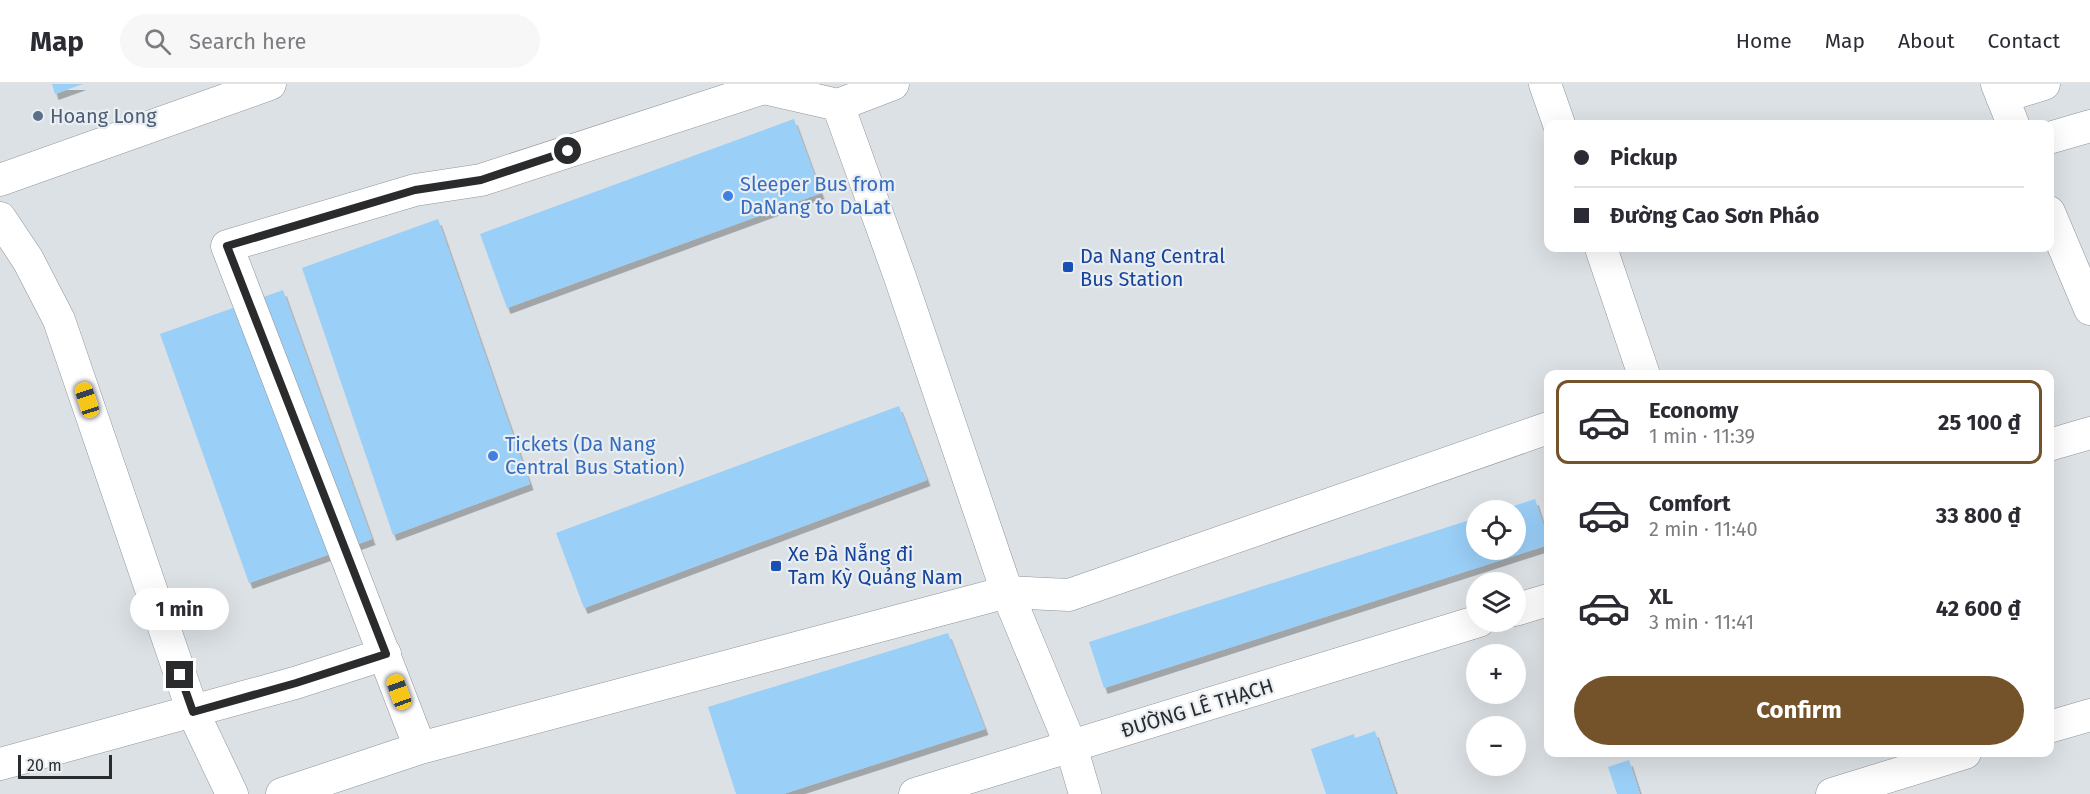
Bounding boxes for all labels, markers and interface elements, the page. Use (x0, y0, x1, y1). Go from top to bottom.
search box (120, 14, 540, 68)
text: Map (30, 25, 84, 58)
icon: search (141, 25, 174, 58)
text: Search here (189, 28, 307, 55)
text: Home (1736, 28, 1792, 54)
text: Map (1825, 28, 1865, 54)
text: About (1898, 28, 1955, 54)
text: Contact (1988, 28, 2060, 54)
place label: Hoang Long (50, 104, 157, 128)
marker: Hoang Long (31, 109, 45, 123)
route start (554, 137, 581, 164)
text: Pickup (1610, 144, 1678, 171)
place label: Sleeper Bus from DaNang to DaLat (740, 172, 895, 219)
marker: Sleeper Bus from DaNang to DaLat (721, 189, 735, 203)
text: Đường Cao Sơn Pháo (1610, 202, 1819, 229)
place label: Da Nang Central Bus Station (1080, 244, 1225, 291)
marker: Da Nang Central Bus Station (1061, 260, 1075, 274)
car (73, 380, 101, 420)
icon: car (1577, 395, 1631, 449)
text: Economy (1649, 397, 1738, 424)
text: 25 100 ₫ (1938, 409, 2021, 436)
text: 1 min · 11:39 (1649, 424, 1755, 448)
place label: Tickets (Da Nang Central Bus Station) (505, 432, 685, 479)
marker: Tickets (Da Nang Central Bus Station) (486, 449, 500, 463)
icon: car (1577, 488, 1631, 542)
text: Comfort (1649, 490, 1730, 517)
map controls (1466, 500, 1526, 776)
button: locate (1466, 500, 1526, 560)
text: 33 800 ₫ (1936, 502, 2021, 529)
text: 2 min · 11:40 (1649, 517, 1758, 541)
place label: Xe Đà Nẵng đi Tam Kỳ Quảng Nam (788, 542, 963, 589)
marker: Xe Đà Nẵng đi Tam Kỳ Quảng Nam (769, 559, 783, 573)
button: layers (1466, 572, 1526, 632)
icon: car (1577, 581, 1631, 635)
text: XL (1649, 583, 1673, 610)
callout: 1 min (130, 588, 230, 630)
text: 42 600 ₫ (1936, 595, 2021, 622)
text: 1 min (155, 597, 204, 621)
text: 3 min · 11:41 (1649, 610, 1754, 634)
button: + (1466, 644, 1526, 704)
route end (166, 661, 193, 688)
car (384, 672, 414, 712)
street label: ĐƯỜNG LÊ THẠCH (1118, 673, 1276, 743)
button: Confirm (1574, 676, 2024, 745)
button: − (1466, 716, 1526, 776)
scale bar (18, 752, 112, 780)
text: 20 m (27, 756, 62, 775)

